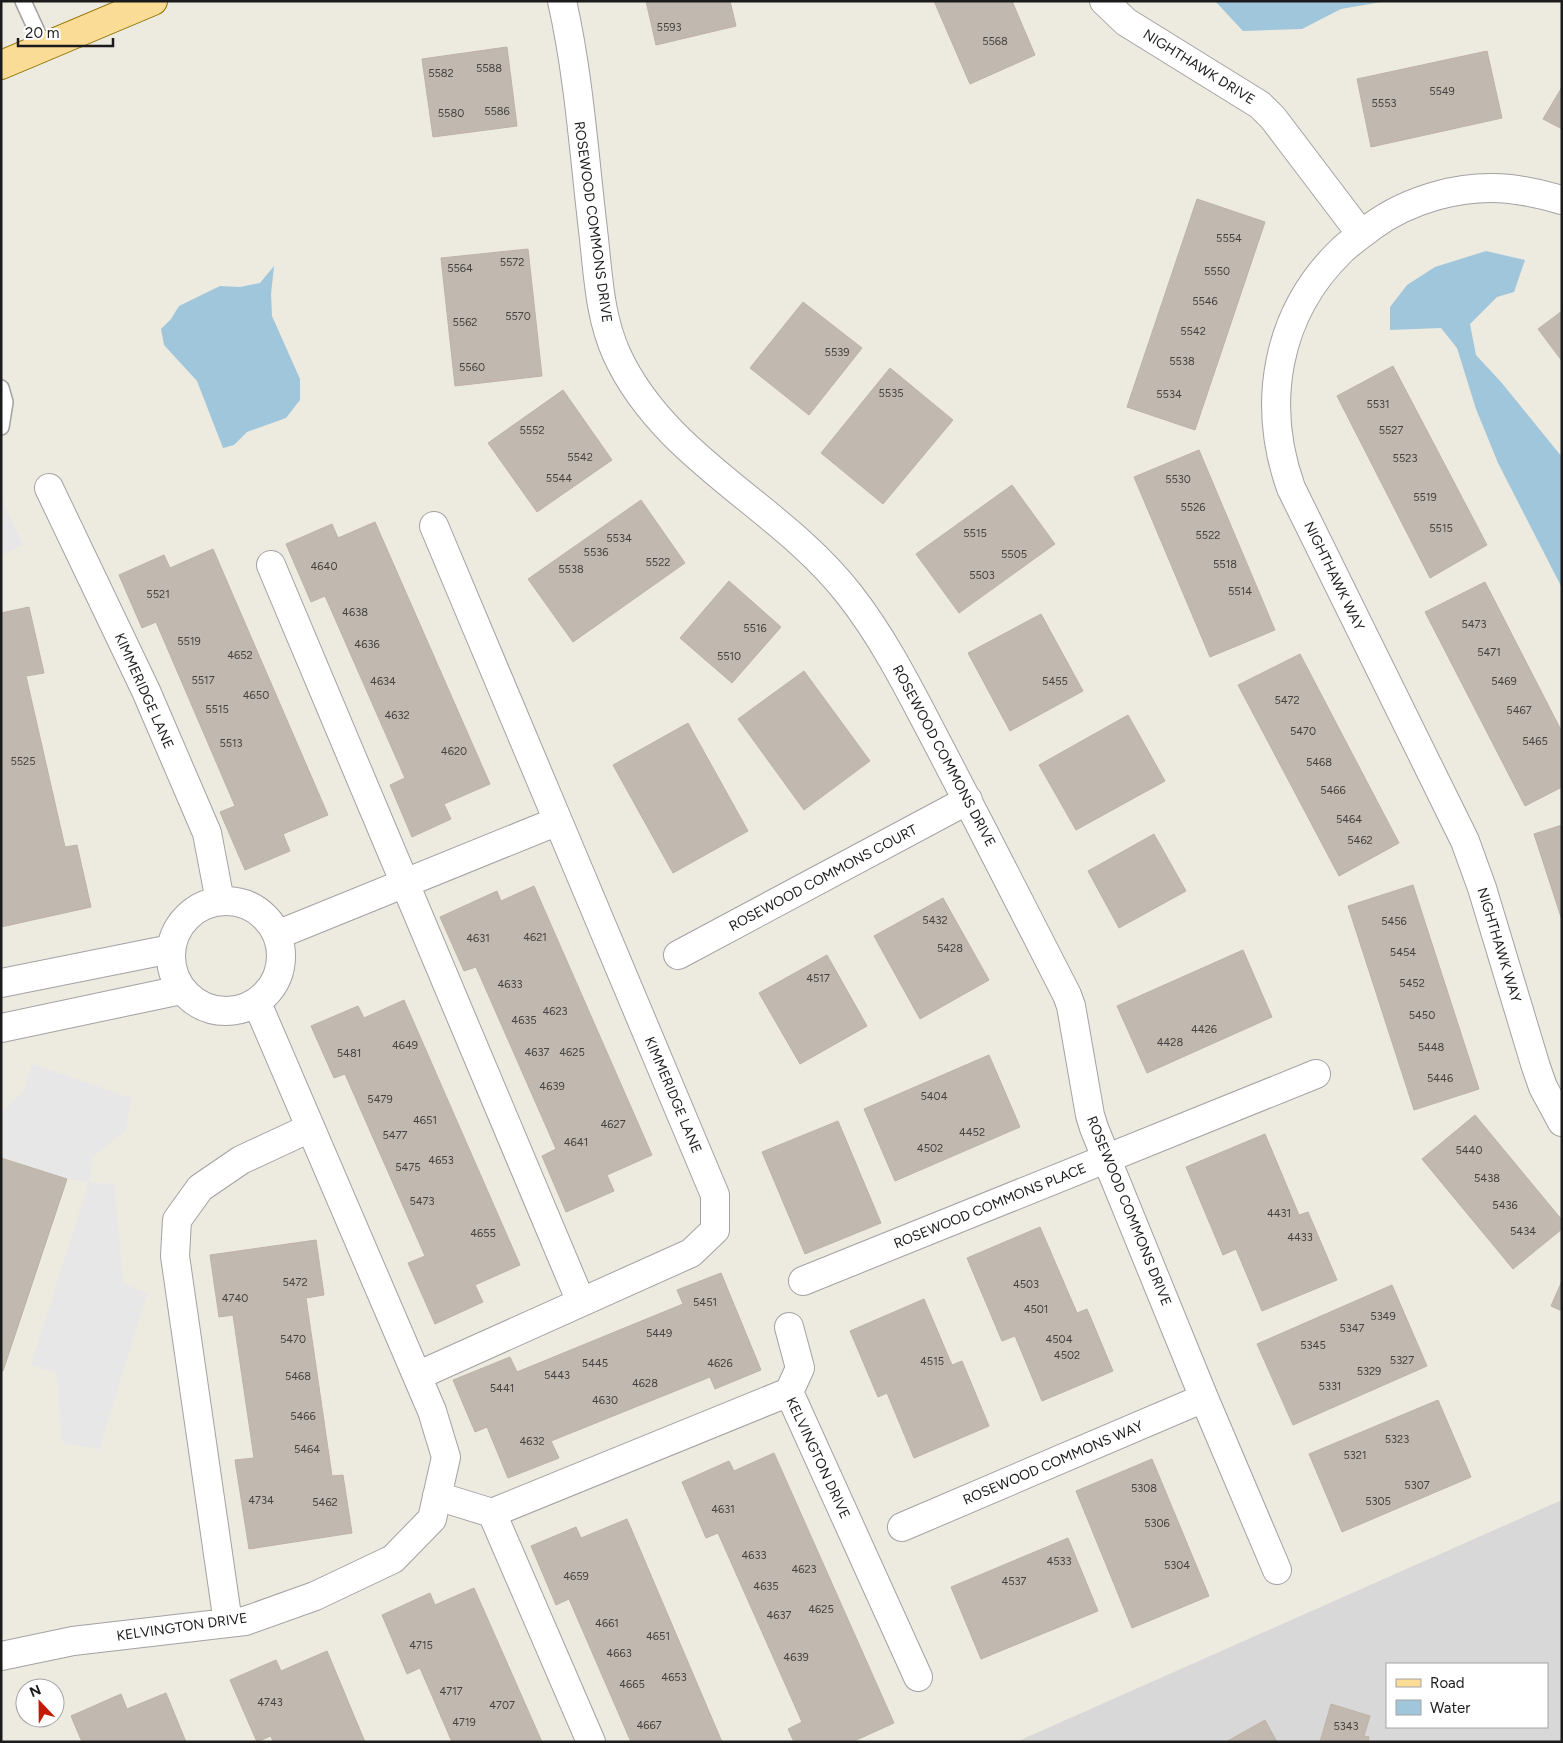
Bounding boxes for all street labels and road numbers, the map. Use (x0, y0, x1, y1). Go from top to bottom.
street label: NIGHTHAWK DRIVE (1140, 26, 1258, 108)
street label: ROSEWOOD COMMONS DRIVE (570, 120, 616, 324)
street label: NIGHTHAWK WAY (1300, 519, 1368, 634)
street label: KIMMERIDGE LANE (111, 631, 177, 751)
street label: ROSEWOOD COMMONS DRIVE (889, 662, 999, 850)
street label: ROSEWOOD COMMONS COURT (726, 821, 920, 935)
street label: NIGHTHAWK WAY (1473, 885, 1525, 1005)
street label: KIMMERIDGE LANE (641, 1034, 705, 1156)
street label: ROSEWOOD COMMONS DRIVE (1083, 1114, 1175, 1308)
street label: ROSEWOOD COMMONS PLACE (891, 1160, 1089, 1252)
street label: KELVINGTON DRIVE (782, 1395, 854, 1521)
street label: ROSEWOOD COMMONS WAY (960, 1417, 1146, 1509)
street label: KELVINGTON DRIVE (115, 1609, 249, 1645)

